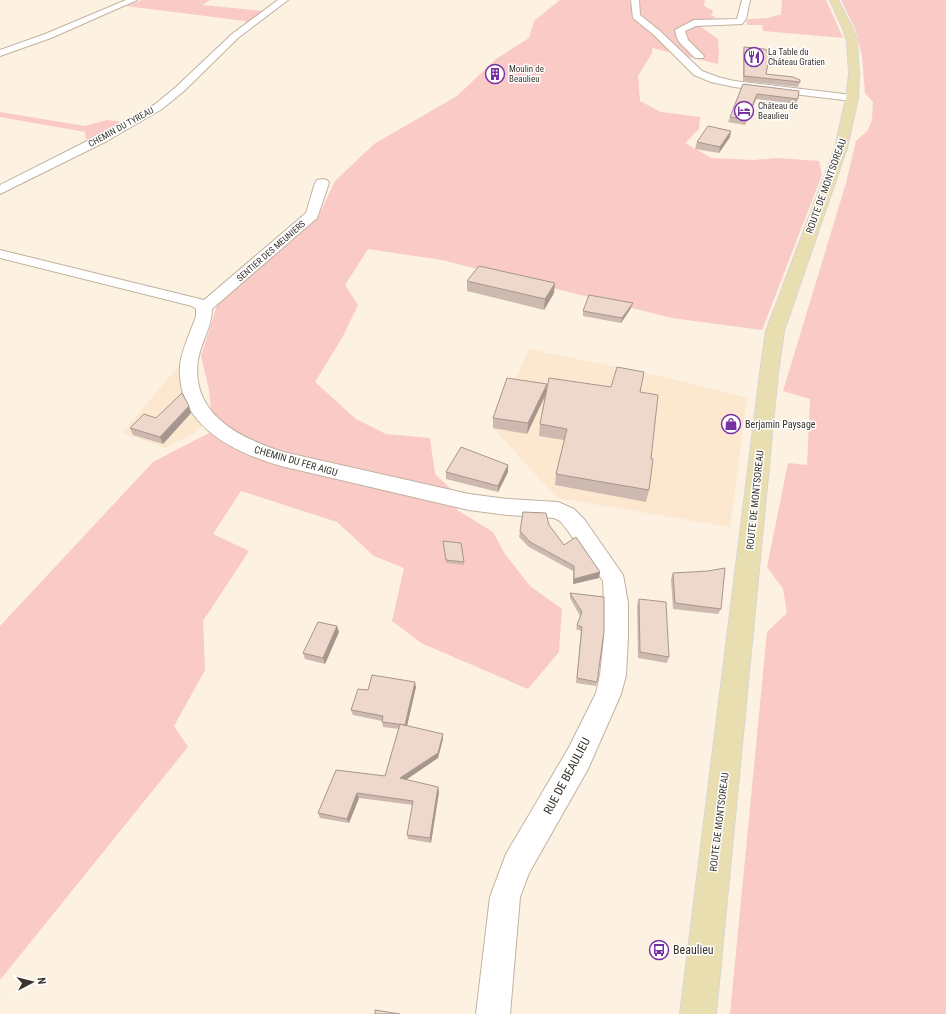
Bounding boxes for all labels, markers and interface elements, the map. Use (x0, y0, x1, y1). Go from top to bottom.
restaurant icon: La Table du Château Gratien (743, 46, 765, 68)
place label: La Table du Château Gratien (768, 47, 825, 67)
building icon: Moulin de Beaulieu (484, 63, 506, 85)
place label: Moulin de Beaulieu (509, 64, 544, 84)
hotel icon: Château de Beaulieu (733, 100, 755, 122)
place label: Château de Beaulieu (758, 101, 798, 121)
street label: CHEMIN DU TYREAU (87, 105, 155, 149)
street label: ROUTE DE MONTSOREAU (804, 137, 848, 235)
street label: SENTIER DES MEUNIERS (235, 218, 307, 283)
shop icon: Berjamin Paysage (720, 413, 742, 435)
place label: Berjamin Paysage (745, 419, 816, 430)
street label: CHEMIN DU FER AIGU (253, 444, 339, 478)
street label: ROUTE DE MONTSOREAU (744, 449, 766, 550)
street label: RUE DE BEAULIEU (541, 735, 593, 817)
street label: ROUTE DE MONTSOREAU (707, 771, 731, 872)
bus stop icon: Beaulieu (648, 939, 670, 961)
place label: Beaulieu (673, 943, 714, 957)
north arrow (12, 962, 52, 1002)
text: N (35, 977, 48, 985)

